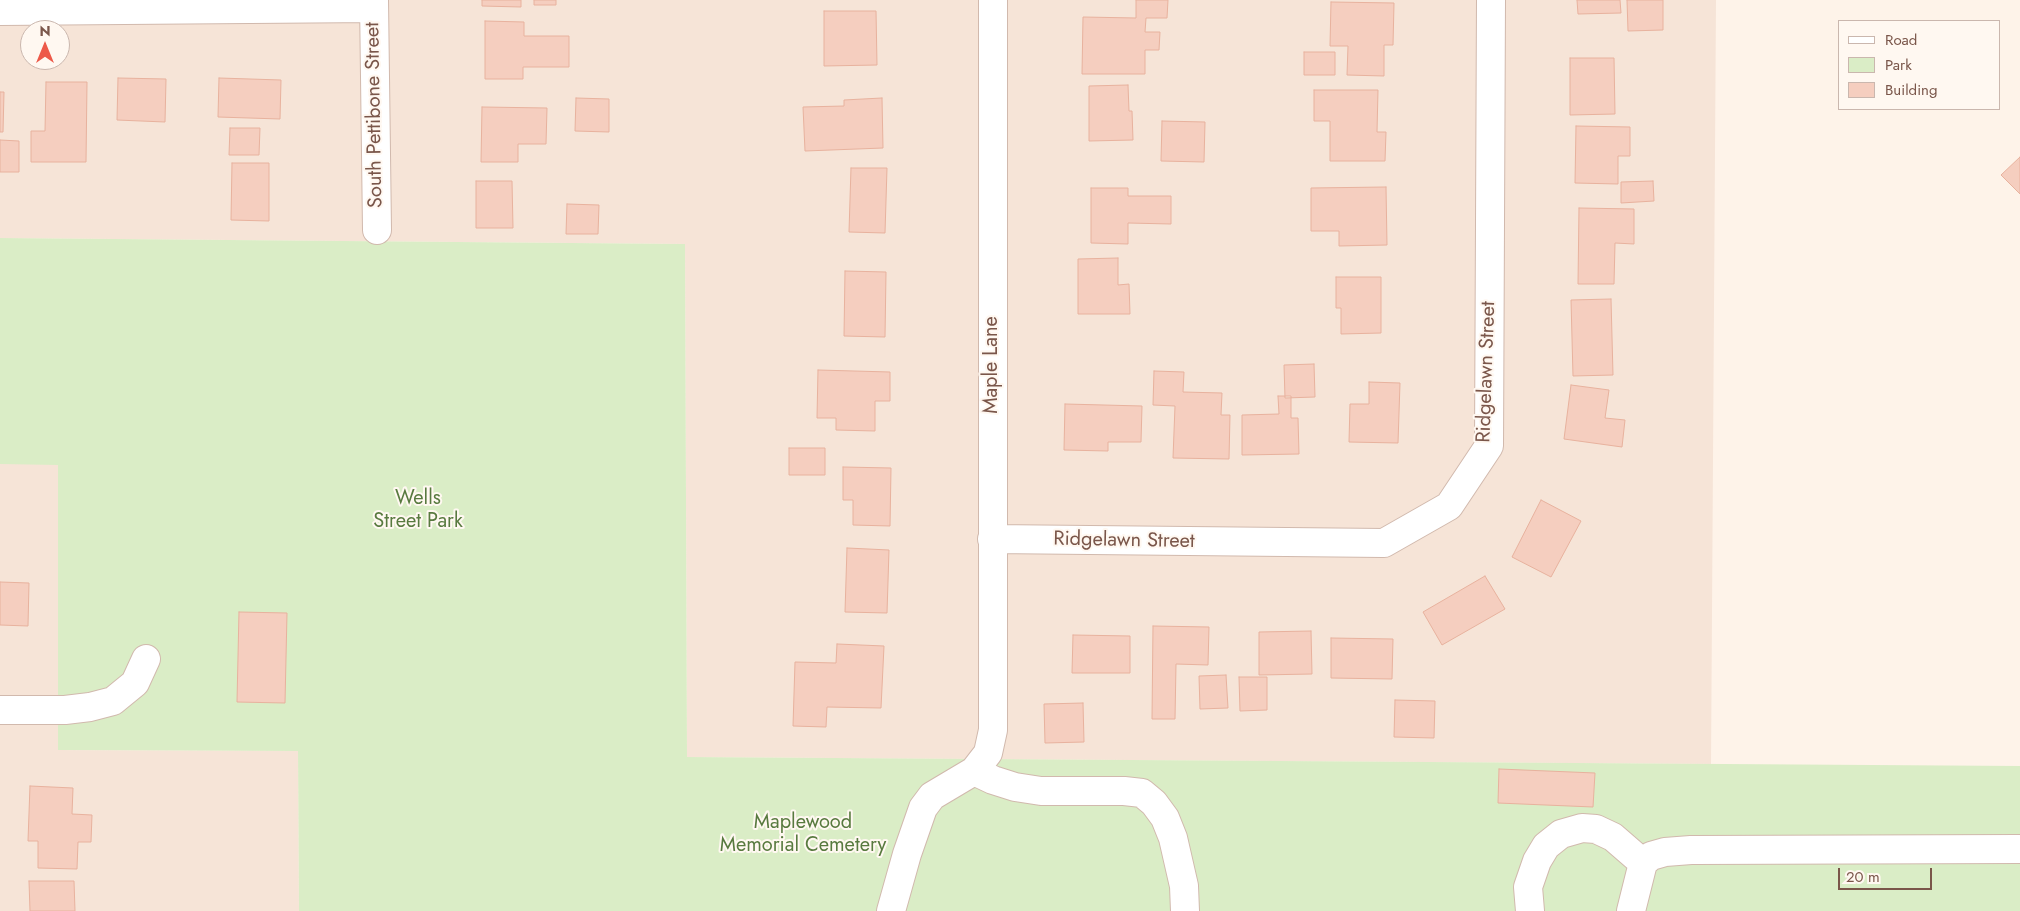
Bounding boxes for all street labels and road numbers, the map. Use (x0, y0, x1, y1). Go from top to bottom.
street label: South Pettibone Street (361, 22, 389, 208)
street label: Ridgelawn Street (1473, 301, 1501, 443)
street label: Maple Lane (980, 316, 1004, 414)
street label: Ridgelawn Street (1053, 528, 1195, 554)

